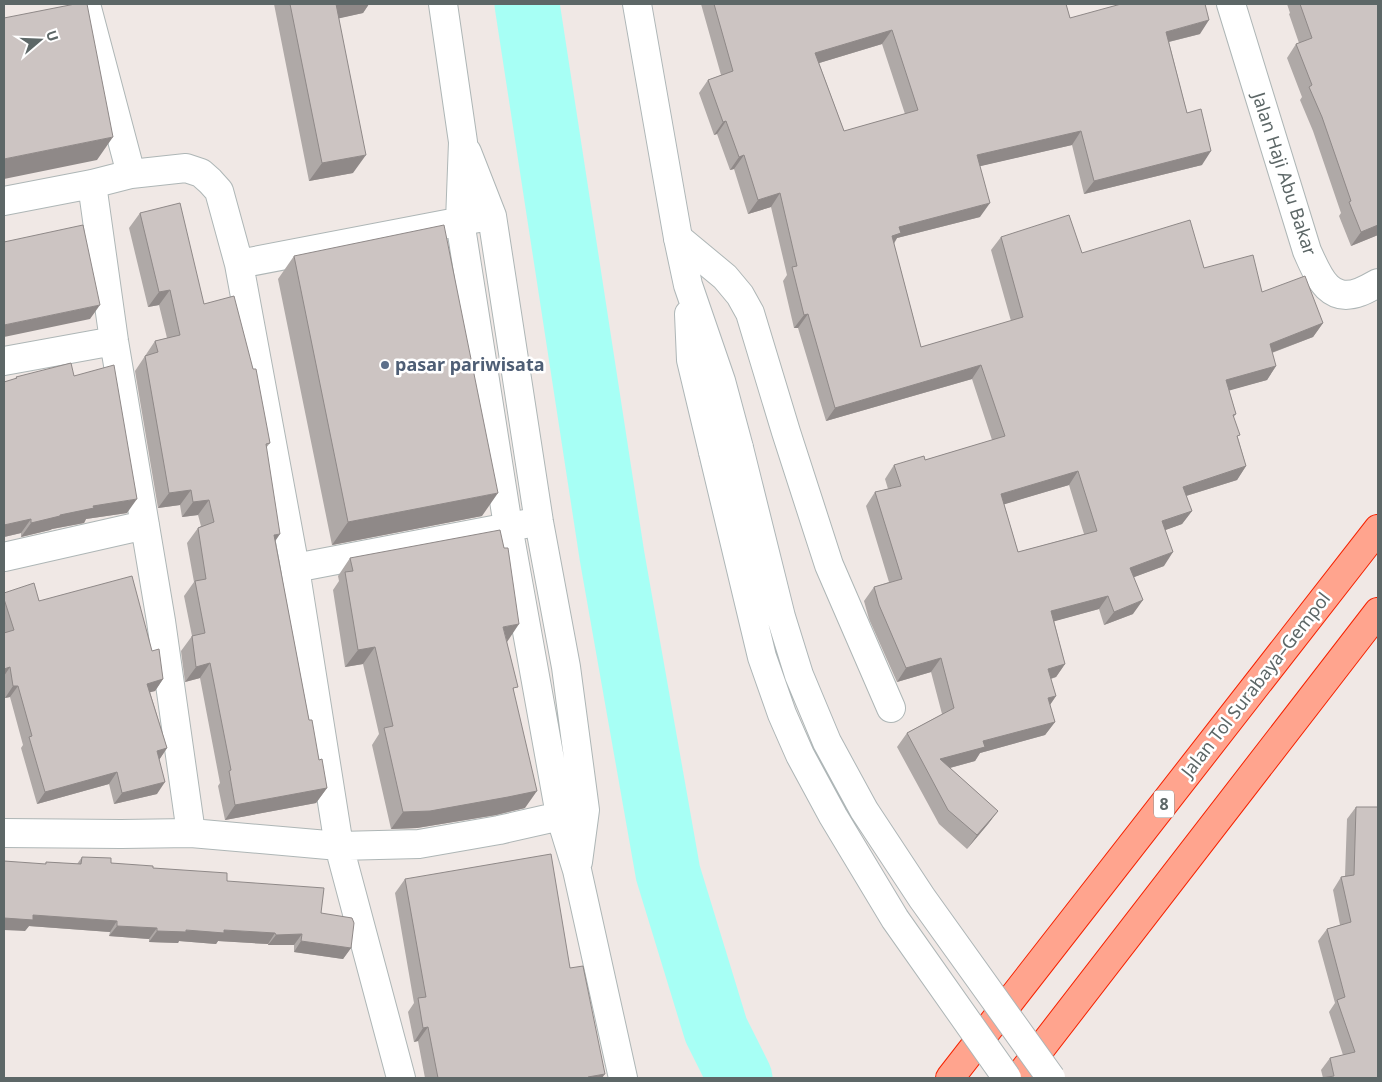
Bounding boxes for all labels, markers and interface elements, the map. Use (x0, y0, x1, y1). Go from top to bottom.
north arrow (15, 15, 65, 65)
text: U (42, 28, 63, 44)
street label: Jalan Haji Abu Bakar (1247, 87, 1323, 259)
place label: pasar pariwisata (395, 352, 545, 376)
marker: pasar pariwisata (379, 359, 391, 371)
street label: Jalan Tol Surabaya–Gempol (1174, 587, 1335, 784)
road number: 8 (1154, 791, 1174, 818)

